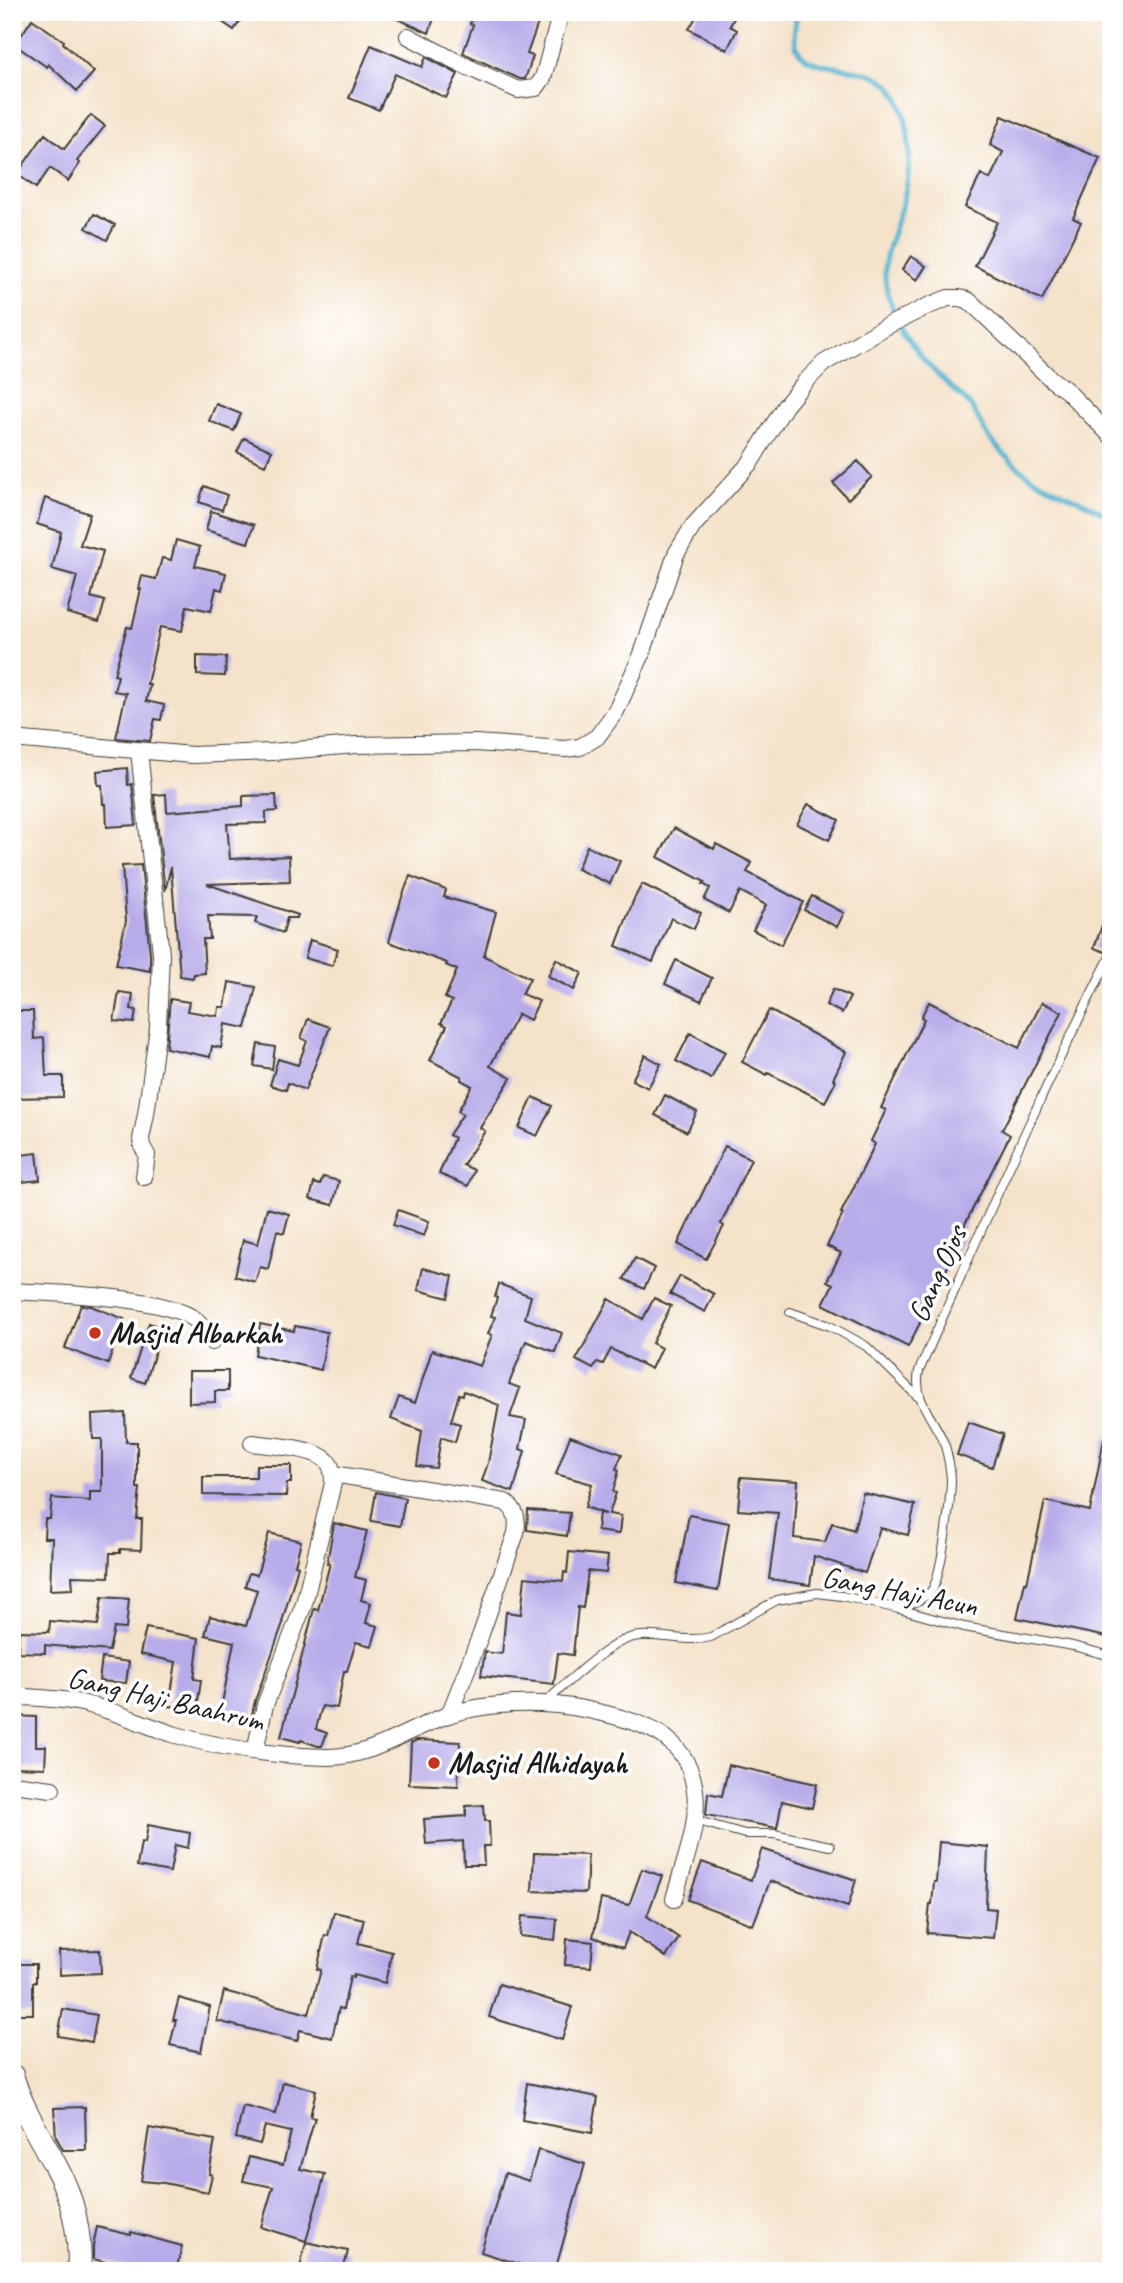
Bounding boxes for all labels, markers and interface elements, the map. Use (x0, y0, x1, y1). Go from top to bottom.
street label: Gang Ojos (899, 1218, 976, 1328)
place label: Masjid Albarkah (109, 1314, 283, 1352)
marker: Masjid Albarkah (87, 1325, 103, 1341)
street label: Gang Haji Acun (819, 1557, 981, 1625)
street label: Gang Haji Baahrum (64, 1658, 269, 1740)
place label: Masjid Alhidayah (448, 1744, 628, 1782)
marker: Masjid Alhidayah (426, 1755, 442, 1771)

